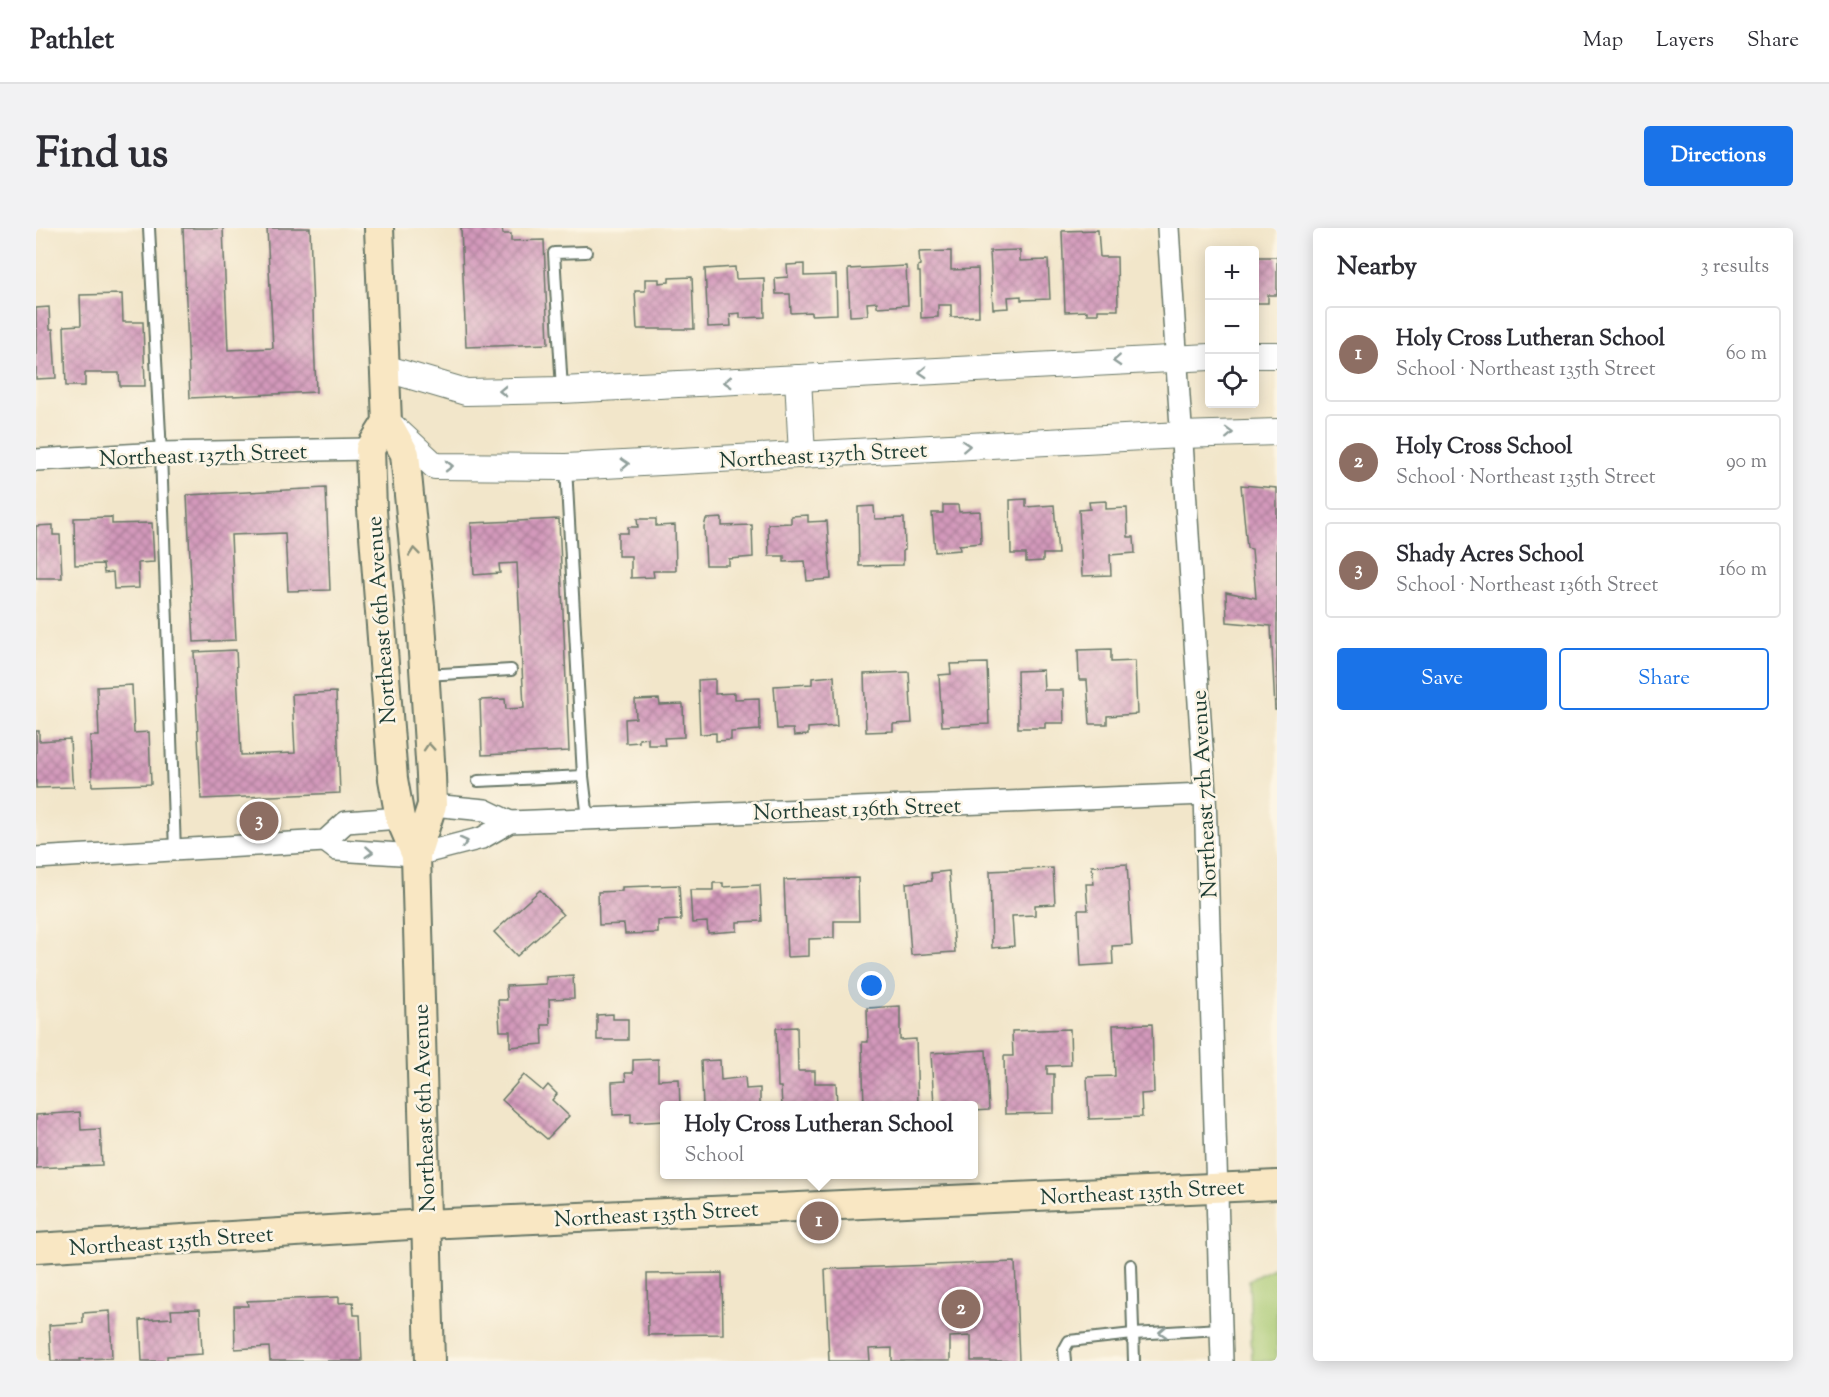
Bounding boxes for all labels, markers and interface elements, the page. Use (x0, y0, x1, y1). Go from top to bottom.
text: Pathlet (30, 21, 114, 61)
text: Map (1583, 26, 1623, 56)
text: Layers (1656, 26, 1714, 56)
text: Share (1747, 26, 1799, 56)
text: Find us (36, 126, 168, 186)
button: Directions (1644, 126, 1793, 186)
map controls (1205, 246, 1259, 408)
button: + (1205, 246, 1259, 300)
text: Nearby (1337, 249, 1417, 286)
text: 3 results (1700, 253, 1769, 282)
button: − (1205, 300, 1259, 354)
text: Holy Cross Lutheran School (1396, 324, 1665, 356)
text: 1 (1355, 340, 1362, 369)
text: 60 m (1726, 340, 1767, 369)
button: locate (1205, 354, 1259, 408)
one-way arrow (1113, 355, 1122, 368)
text: School · Northeast 135th Street (1396, 356, 1656, 385)
one-way arrow (918, 365, 927, 378)
one-way arrow (723, 375, 732, 388)
one-way arrow (499, 385, 508, 397)
one-way arrow (1224, 427, 1233, 440)
text: Holy Cross School (1396, 432, 1572, 464)
street label: Northeast 137th Street (718, 436, 928, 478)
street label: Northeast 137th Street (98, 437, 308, 477)
one-way arrow (962, 440, 971, 453)
text: 2 (1354, 448, 1363, 477)
text: 90 m (1726, 448, 1767, 477)
one-way arrow (620, 458, 629, 471)
one-way arrow (445, 460, 454, 472)
text: School · Northeast 135th Street (1396, 464, 1656, 493)
street label: Northeast 6th Avenue (360, 515, 406, 725)
text: Shady Acres School (1396, 540, 1584, 572)
one-way arrow (408, 548, 421, 557)
text: 3 (1354, 556, 1363, 585)
text: 160 m (1719, 556, 1767, 585)
text: School · Northeast 136th Street (1396, 572, 1658, 601)
button: Save (1337, 648, 1547, 710)
button: Share (1559, 648, 1769, 710)
street label: Northeast 7th Avenue (1185, 689, 1227, 899)
one-way arrow (423, 742, 436, 751)
street label: Northeast 136th Street (753, 791, 962, 831)
pin: 3 (240, 798, 278, 844)
one-way arrow (459, 837, 469, 850)
one-way arrow (364, 845, 373, 858)
your location (857, 971, 886, 1000)
street label: Northeast 6th Avenue (406, 1003, 446, 1213)
popup (660, 1101, 978, 1179)
text: Holy Cross Lutheran School (685, 1110, 953, 1142)
text: School (685, 1142, 744, 1171)
street label: Northeast 135th Street (1039, 1173, 1246, 1215)
street label: Northeast 135th Street (553, 1195, 760, 1237)
pin: 1 (800, 1198, 838, 1244)
street label: Northeast 135th Street (68, 1220, 275, 1266)
pin: 2 (942, 1286, 980, 1332)
one-way arrow (1158, 1326, 1167, 1339)

